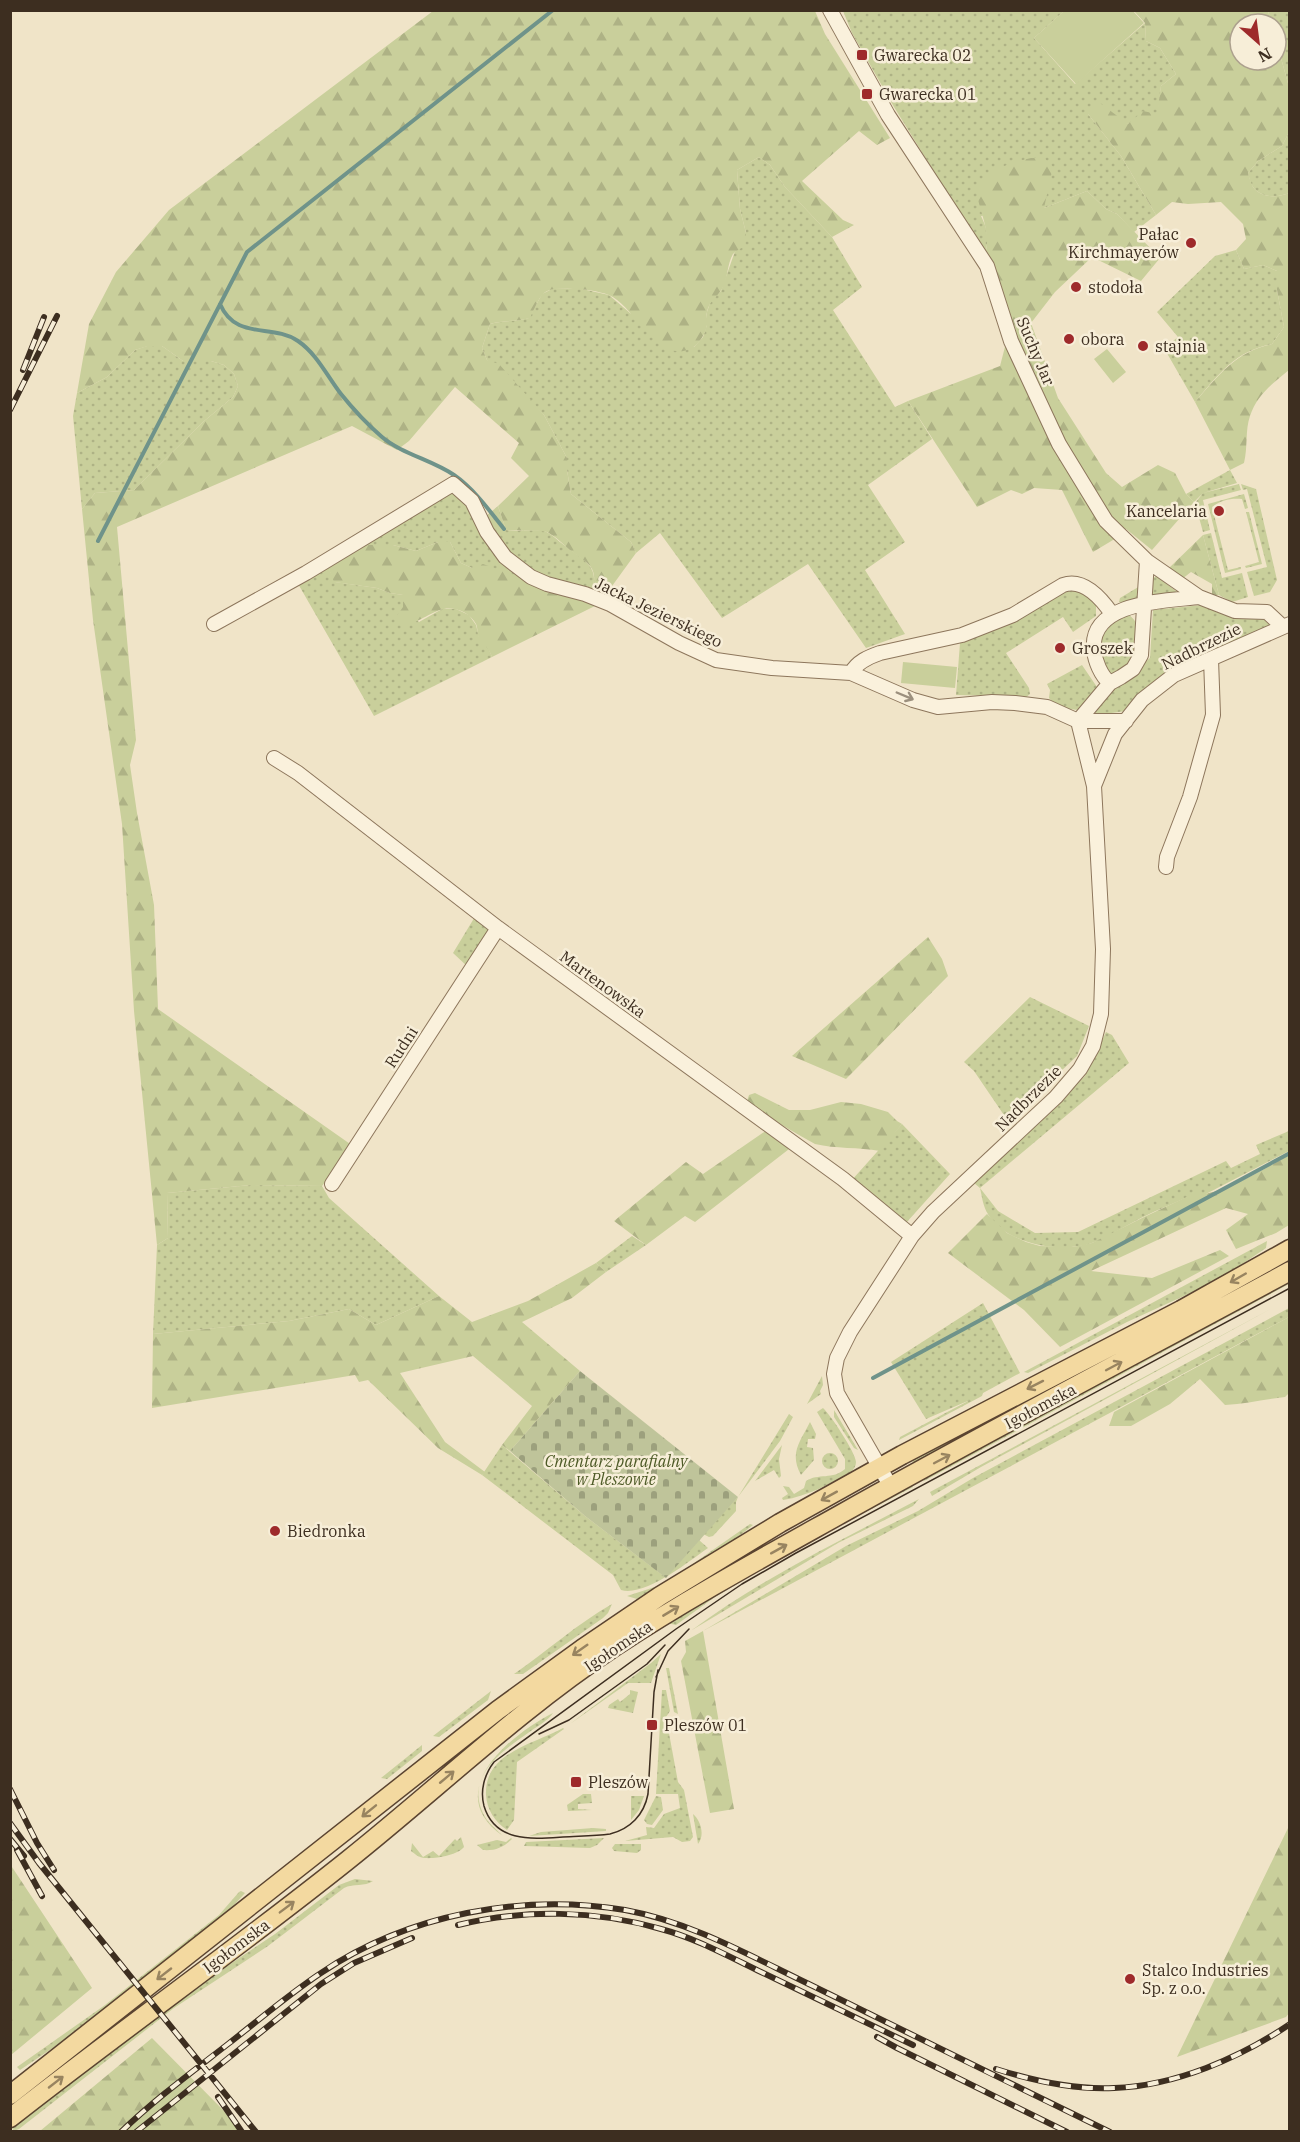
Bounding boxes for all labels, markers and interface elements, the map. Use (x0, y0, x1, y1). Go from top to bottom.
north arrow (1228, 12, 1288, 72)
text: N (1255, 43, 1275, 67)
place label: Gwarecka 02 (874, 45, 972, 65)
marker: Gwarecka 02 (855, 48, 869, 62)
place label: Gwarecka 01 (879, 84, 977, 104)
marker: Gwarecka 01 (860, 87, 874, 101)
place label: Pałac Kirchmayerów (1068, 224, 1180, 262)
marker: Pałac Kirchmayerów (1184, 236, 1198, 250)
place label: stodoła (1088, 277, 1143, 297)
marker: stodoła (1069, 280, 1083, 294)
street label: Suchy Jar (1013, 314, 1059, 388)
place label: obora (1081, 329, 1125, 349)
marker: obora (1062, 332, 1076, 346)
place label: stajnia (1155, 336, 1206, 356)
marker: stajnia (1136, 339, 1150, 353)
place label: Kancelaria (1126, 501, 1207, 521)
marker: Kancelaria (1212, 504, 1226, 518)
street label: Jacka Jezierskiego (592, 573, 726, 651)
street label: Nadbrzezie (1158, 618, 1244, 674)
place label: Groszek (1072, 638, 1134, 658)
marker: Groszek (1053, 641, 1067, 655)
one-way arrow (895, 691, 914, 702)
street label: Martenowska (556, 946, 650, 1022)
street label: Rudni (380, 1022, 422, 1072)
street label: Nadbrzezie (991, 1061, 1065, 1135)
one-way arrow (1230, 1272, 1247, 1284)
one-way arrow (1104, 1360, 1122, 1371)
street label: Igołomska (1001, 1379, 1079, 1433)
one-way arrow (1027, 1380, 1045, 1392)
park label: Cmentarz parafialny w Pleszowie (545, 1451, 689, 1489)
one-way arrow (933, 1453, 950, 1465)
one-way arrow (821, 1490, 838, 1502)
place label: Biedronka (287, 1521, 366, 1541)
marker: Biedronka (268, 1524, 282, 1538)
one-way arrow (769, 1543, 787, 1554)
one-way arrow (662, 1604, 679, 1616)
street label: Igołomska (580, 1616, 656, 1676)
one-way arrow (573, 1644, 589, 1656)
place label: Pleszów 01 (664, 1715, 747, 1735)
marker: Pleszów 01 (645, 1718, 659, 1732)
one-way arrow (439, 1770, 455, 1783)
place label: Pleszów (588, 1772, 649, 1792)
marker: Pleszów (569, 1775, 583, 1789)
one-way arrow (361, 1805, 377, 1818)
one-way arrow (279, 1900, 295, 1913)
street label: Igołomska (199, 1914, 273, 1978)
place label: Stalco Industries Sp. z o.o. (1142, 1960, 1269, 1998)
one-way arrow (157, 1967, 173, 1980)
marker: Stalco Industries Sp. z o.o. (1123, 1972, 1137, 1986)
one-way arrow (48, 2076, 64, 2089)

